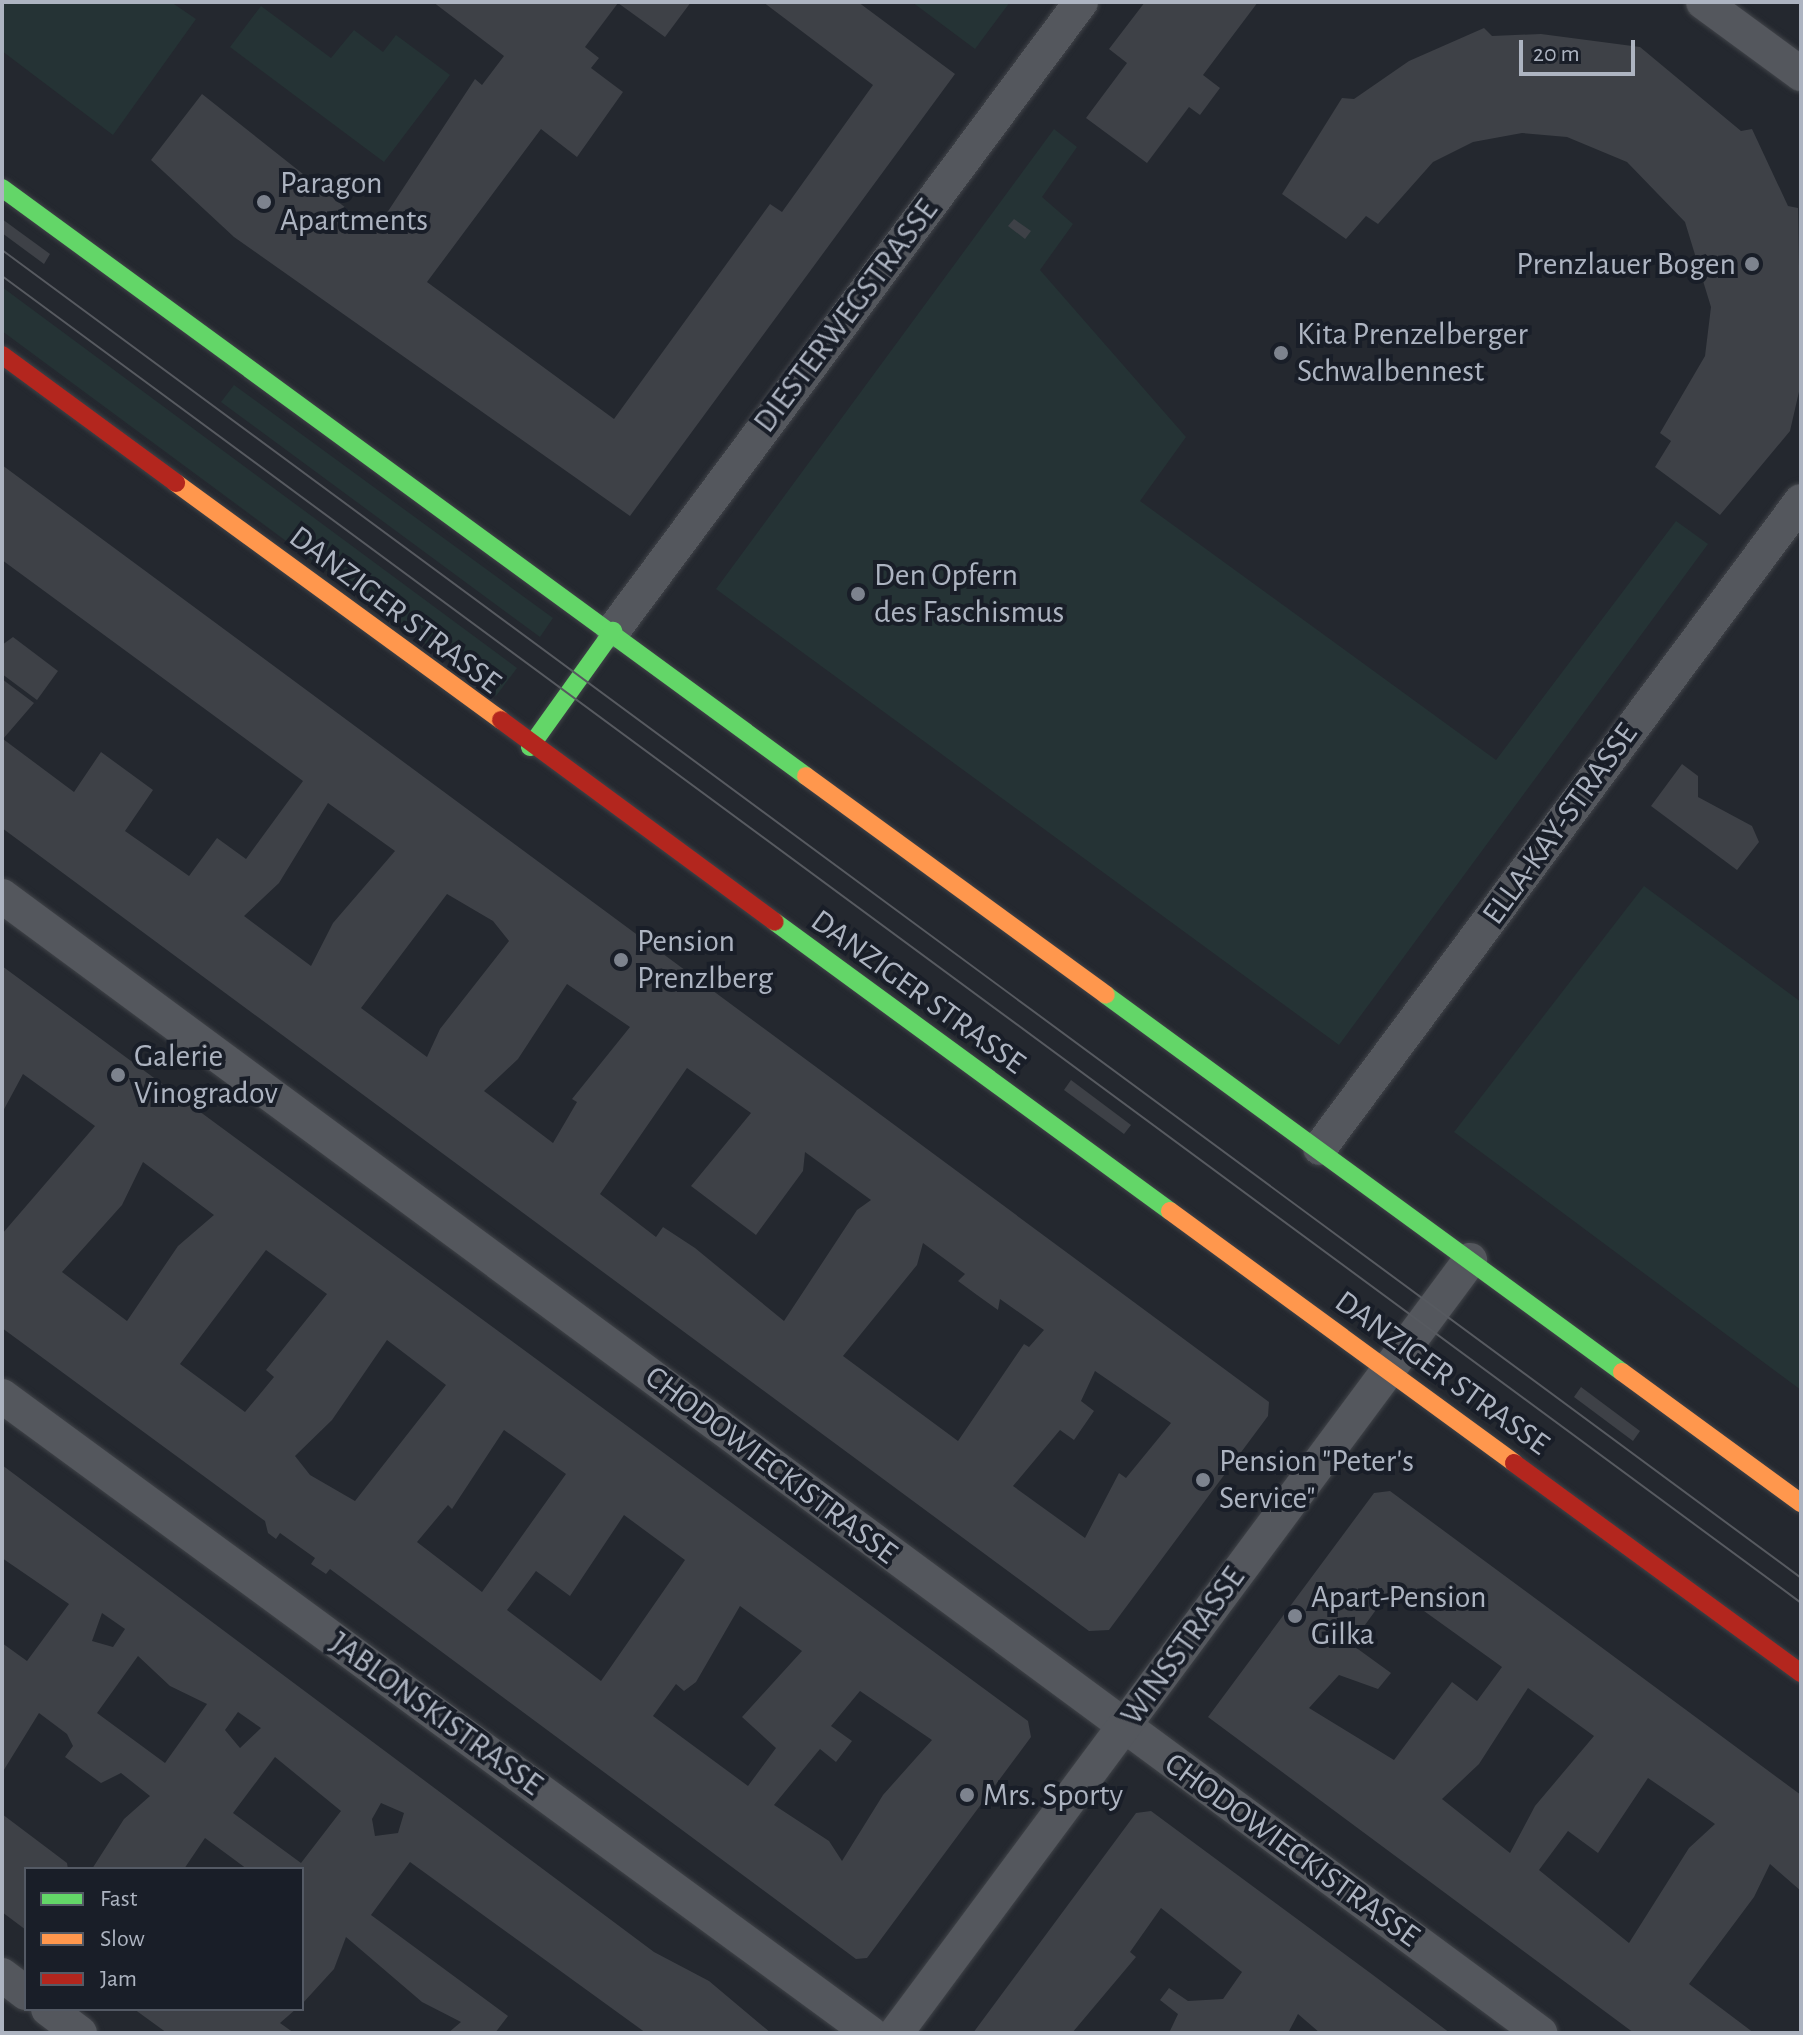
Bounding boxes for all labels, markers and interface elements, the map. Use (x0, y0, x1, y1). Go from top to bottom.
scale bar (1523, 24, 1639, 74)
text: 20 m (1533, 42, 1580, 66)
place label: Paragon Apartments (280, 165, 428, 240)
street label: DIESTERWEGSTRASSE (746, 192, 946, 440)
marker: Paragon Apartments (255, 193, 273, 211)
place label: Prenzlauer Bogen (1516, 245, 1736, 283)
marker: Prenzlauer Bogen (1743, 255, 1761, 273)
place label: Kita Prenzelberger Schwalbennest (1297, 316, 1528, 391)
marker: Kita Prenzelberger Schwalbennest (1272, 344, 1290, 362)
street label: DANZIGER STRASSE (281, 518, 509, 702)
place label: Den Opfern des Faschismus (874, 557, 1064, 632)
marker: Den Opfern des Faschismus (849, 585, 867, 603)
street label: ELLA-KAY-STRASSE (1474, 716, 1646, 932)
street label: DANZIGER STRASSE (803, 901, 1033, 1083)
place label: Pension Prenzlberg (637, 923, 773, 998)
marker: Pension Prenzlberg (612, 951, 630, 969)
place label: Galerie Vinogradov (134, 1038, 278, 1113)
marker: Galerie Vinogradov (109, 1066, 127, 1084)
street label: DANZIGER STRASSE (1327, 1282, 1557, 1464)
street label: CHODOWIECKISTRASSE (637, 1358, 905, 1572)
place label: Pension "Peter's Service" (1219, 1443, 1414, 1518)
marker: Pension "Peter's Service" (1194, 1471, 1212, 1489)
street label: WINSSTRASSE (1113, 1559, 1253, 1733)
place label: Apart-Pension Gilka (1311, 1579, 1487, 1654)
marker: Apart-Pension Gilka (1286, 1607, 1304, 1625)
street label: JABLONSKISTRASSE (322, 1624, 550, 1804)
street label: CHODOWIECKISTRASSE (1157, 1745, 1427, 1955)
place label: Mrs. Sporty (983, 1776, 1123, 1814)
marker: Mrs. Sporty (958, 1786, 976, 1804)
legend (24, 1867, 304, 2011)
text: Fast (100, 1887, 137, 1911)
text: Slow (100, 1927, 145, 1951)
text: Jam (100, 1967, 137, 1991)

